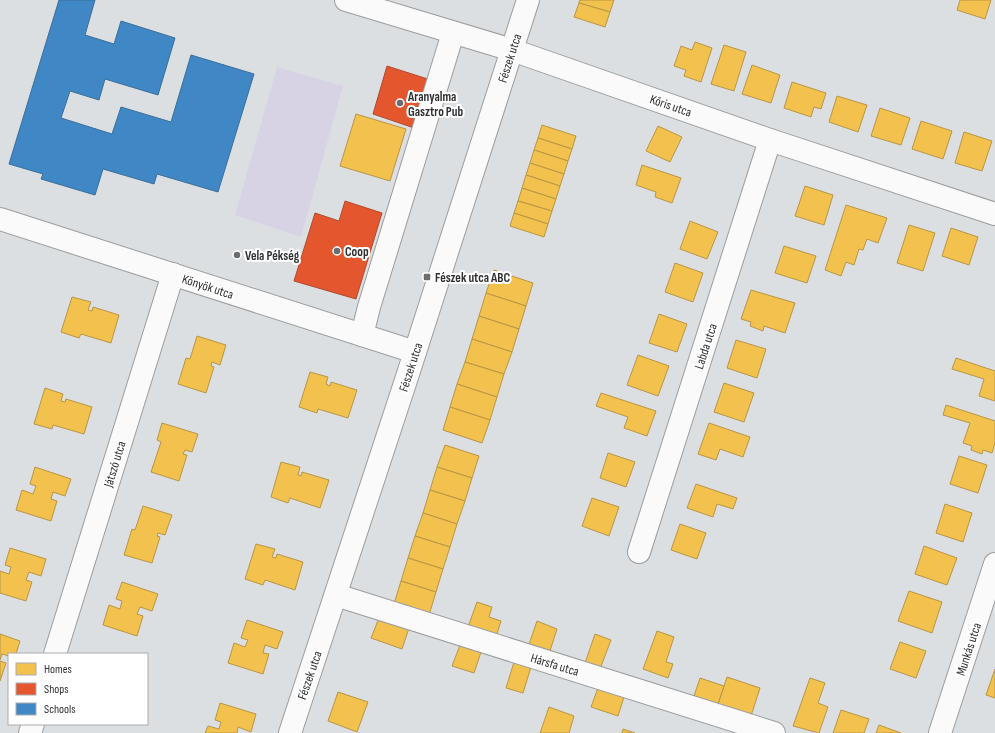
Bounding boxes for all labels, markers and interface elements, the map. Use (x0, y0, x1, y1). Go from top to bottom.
street label: Fészek utca (495, 32, 525, 85)
place label: Aranyalma Gasztro Pub (407, 89, 463, 120)
street label: Kőris utca (648, 91, 694, 121)
marker: Aranyalma Gasztro Pub (395, 98, 405, 108)
place label: Coop (345, 244, 369, 260)
marker: Coop (332, 246, 342, 256)
place label: Vela Pékség (245, 248, 300, 264)
marker: Vela Pékség (232, 250, 242, 260)
place label: Fészek utca ABC (435, 270, 510, 286)
street label: Könyök utca (180, 271, 235, 303)
marker: Fészek utca ABC (422, 272, 432, 282)
street label: Labda utca (691, 321, 721, 371)
street label: Fészek utca (396, 341, 426, 394)
street label: Játszó utca (100, 439, 130, 490)
street label: Munkás utca (953, 621, 985, 678)
street label: Fészek utca (294, 649, 326, 702)
street label: Hársfa utca (529, 650, 581, 680)
legend (8, 653, 148, 725)
text: Homes (44, 662, 72, 677)
text: Shops (44, 682, 69, 697)
text: Schools (44, 702, 76, 717)

